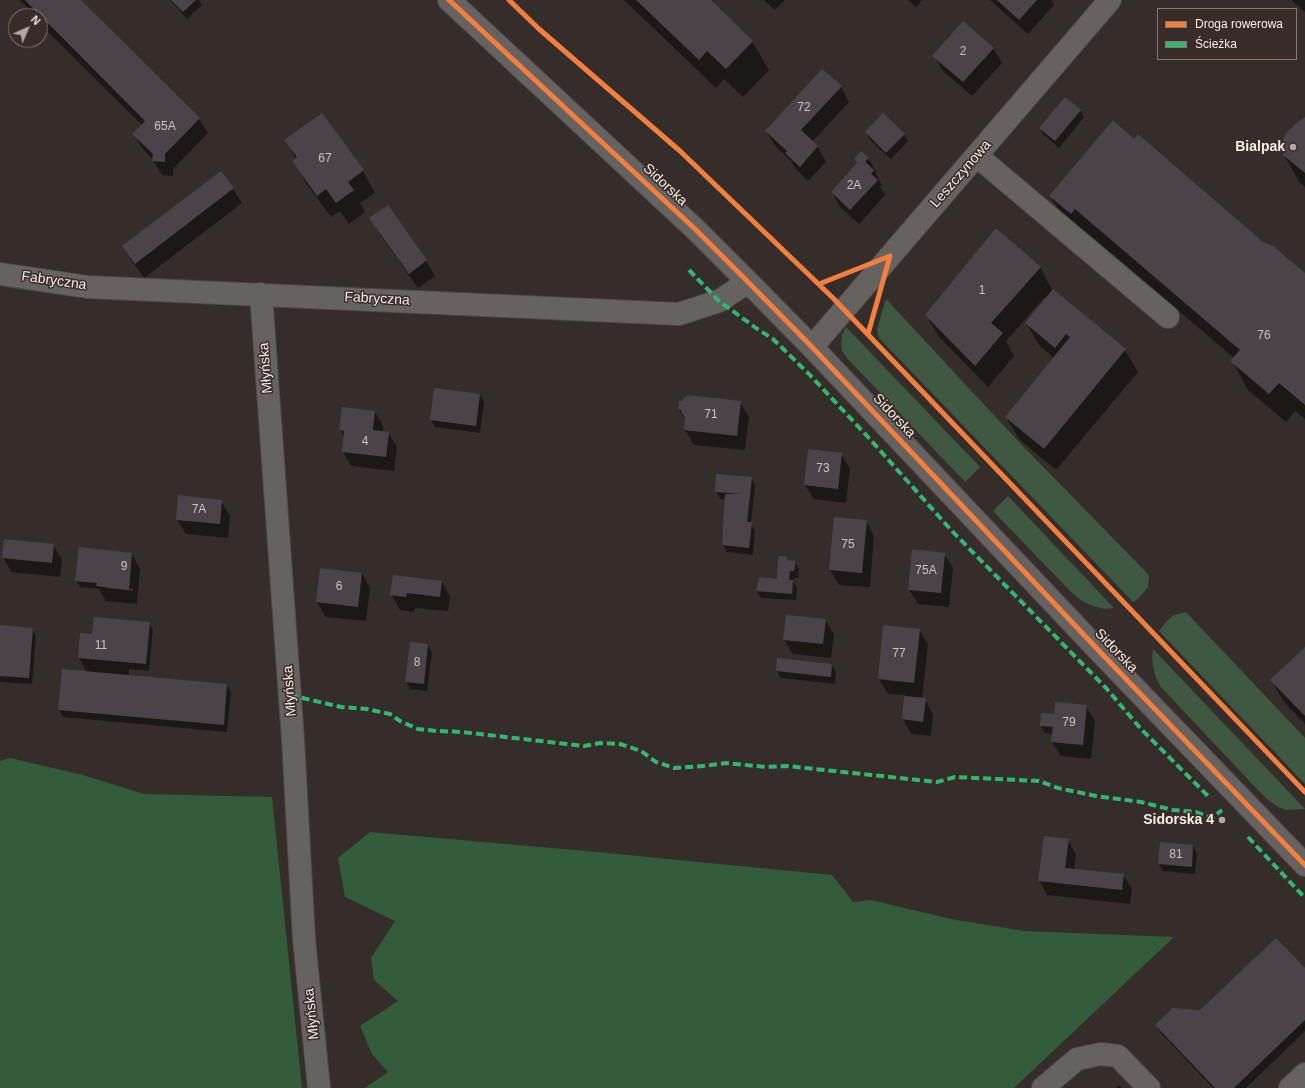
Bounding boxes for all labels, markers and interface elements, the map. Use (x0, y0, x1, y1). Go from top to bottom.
north arrow (8, 8, 48, 48)
legend (1157, 8, 1297, 60)
text: N (29, 13, 43, 27)
text: Droga rowerowa (1195, 17, 1283, 31)
text: Ścieżka (1195, 37, 1237, 51)
house number: 2 (960, 45, 966, 59)
house number: 72 (797, 101, 811, 115)
house number: 65A (154, 120, 176, 134)
street label: Leszczynowa (927, 137, 995, 211)
place label: Bialpak (1235, 139, 1285, 155)
marker: Bialpak (1288, 142, 1298, 152)
house number: 67 (318, 152, 332, 166)
street label: Sidorska (639, 160, 691, 210)
house number: 2A (847, 179, 861, 193)
street label: Fabryczna (20, 268, 88, 294)
house number: 1 (979, 284, 985, 298)
street label: Fabryczna (344, 289, 410, 309)
house number: 76 (1257, 329, 1271, 343)
street label: Młyńska (256, 342, 276, 394)
street label: Sidorska (869, 390, 919, 442)
house number: 71 (704, 408, 718, 422)
house number: 4 (362, 435, 368, 449)
house number: 73 (816, 462, 830, 476)
house number: 7A (192, 503, 206, 517)
house number: 75 (841, 538, 855, 552)
house number: 9 (121, 560, 127, 574)
house number: 75A (915, 564, 937, 578)
house number: 6 (336, 580, 342, 594)
street label: Sidorska (1091, 626, 1141, 676)
house number: 11 (95, 639, 107, 653)
house number: 77 (892, 647, 906, 661)
house number: 8 (414, 656, 420, 670)
street label: Młyńska (280, 665, 300, 717)
house number: 79 (1062, 716, 1076, 730)
place label: Sidorska 4 (1143, 812, 1214, 828)
marker: Sidorska 4 (1217, 815, 1227, 825)
house number: 81 (1169, 848, 1183, 862)
street label: Młyńska (301, 988, 323, 1040)

